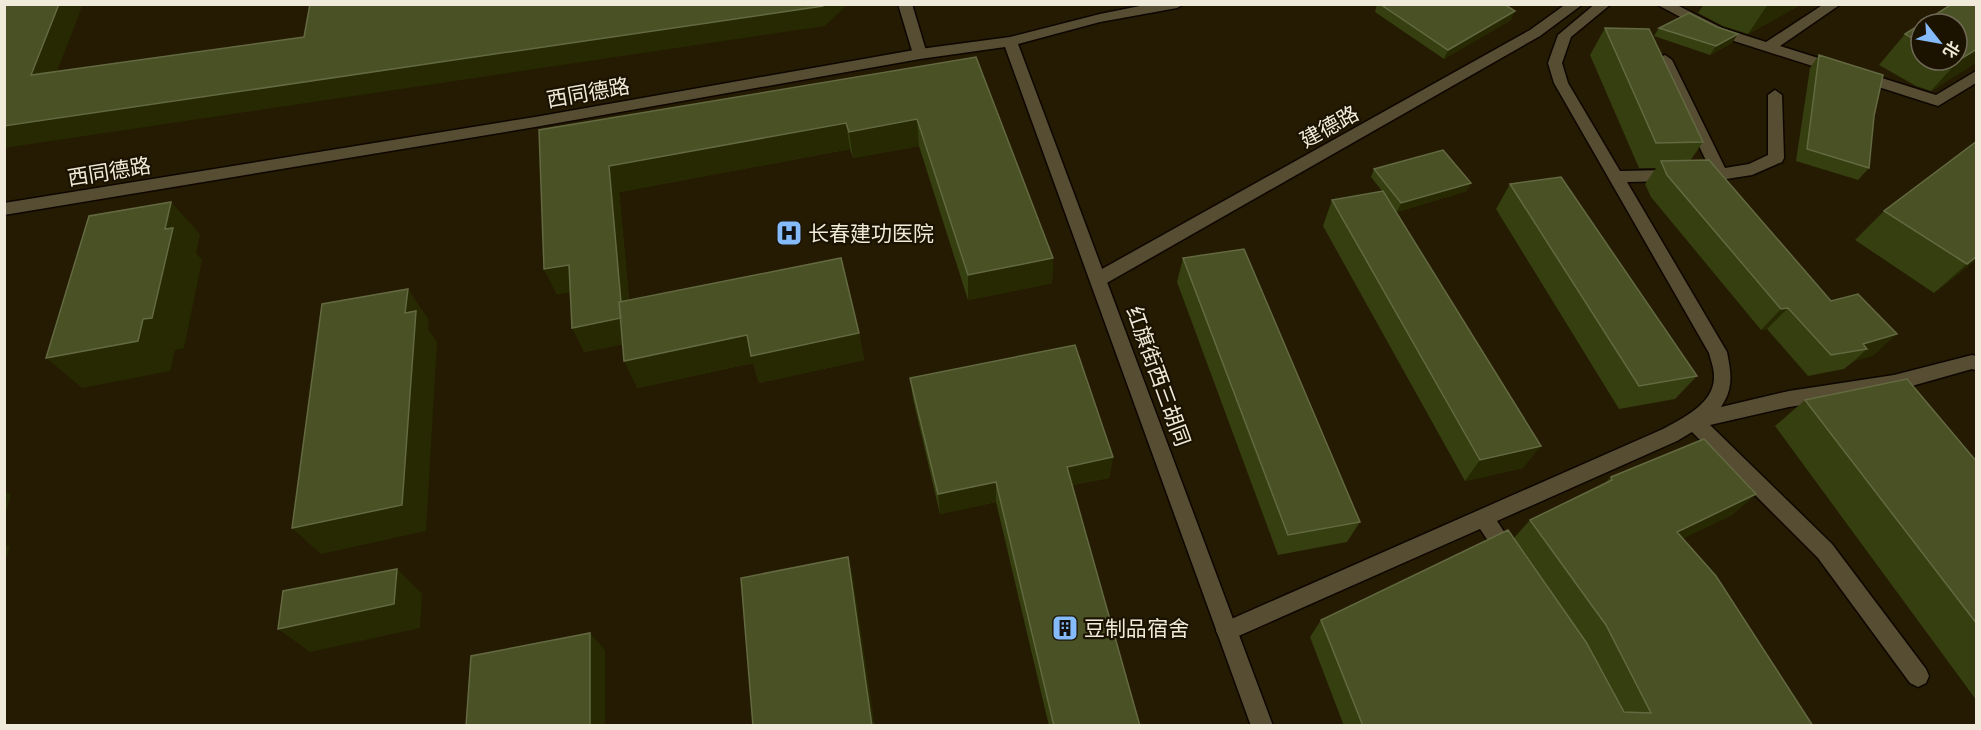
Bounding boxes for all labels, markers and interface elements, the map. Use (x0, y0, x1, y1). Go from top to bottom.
north arrow (1909, 12, 1969, 72)
text: 北 (1939, 38, 1965, 62)
street label: 西同德路 (544, 72, 632, 112)
street label: 建德路 (1295, 99, 1363, 153)
street label: 西同德路 (65, 152, 153, 190)
hospital icon: 长春建功医院 (774, 218, 804, 248)
place label: 长春建功医院 (808, 220, 934, 246)
street label: 红旗街西三胡同 (1122, 302, 1196, 450)
building icon: 豆制品宿舍 (1050, 613, 1080, 643)
place label: 豆制品宿舍 (1084, 615, 1189, 641)

